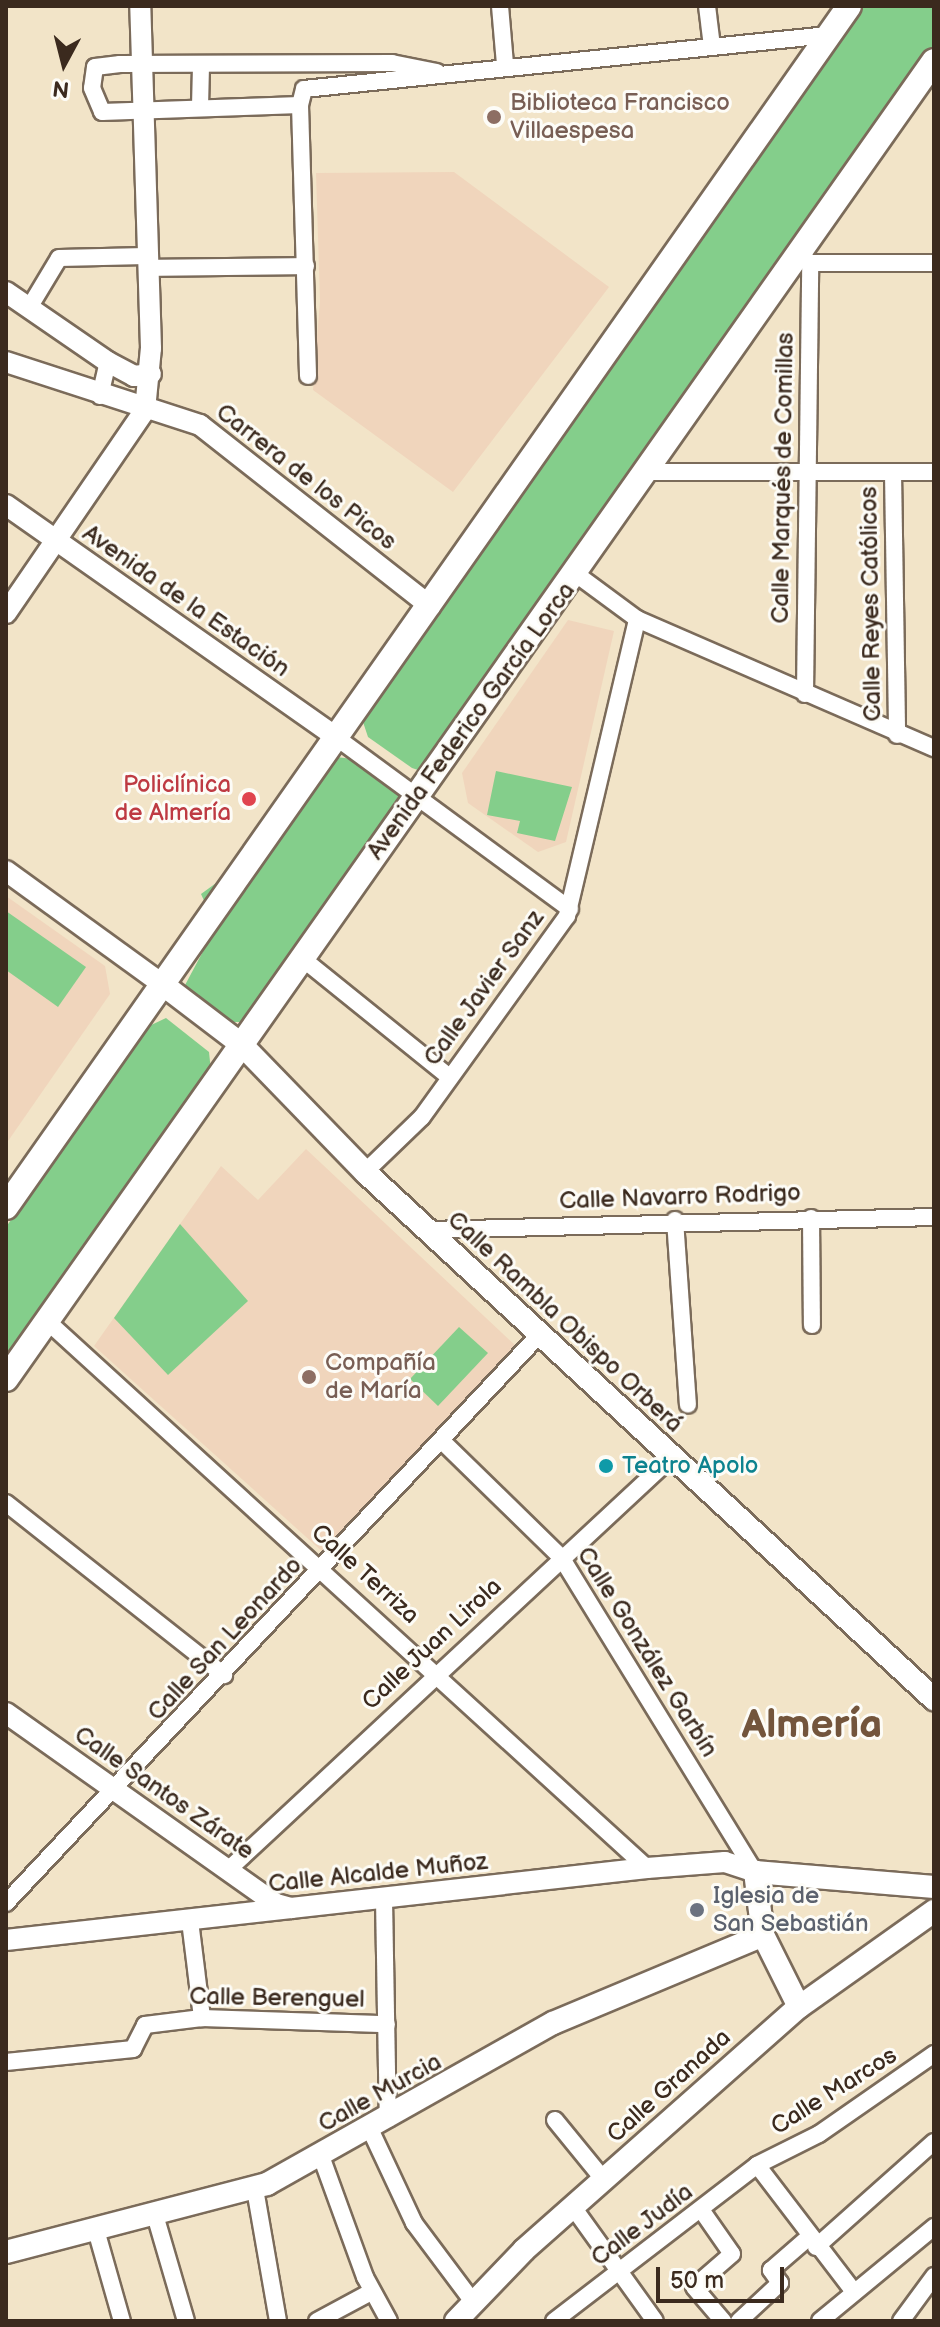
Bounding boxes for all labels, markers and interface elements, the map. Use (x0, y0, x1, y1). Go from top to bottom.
north arrow (24, 24, 104, 104)
text: N (51, 74, 71, 103)
place label: Biblioteca Francisco Villaespesa (510, 89, 730, 145)
marker: Biblioteca Francisco Villaespesa (485, 108, 503, 126)
street label: Calle Marqués de Comillas (766, 332, 800, 624)
street label: Carrera de los Picos (210, 398, 402, 556)
street label: Calle Reyes Católicos (855, 486, 887, 722)
street label: Avenida de la Estación (77, 519, 295, 683)
street label: Avenida Federico García Lorca (361, 577, 581, 865)
place label: Policlínica de Almería (115, 771, 231, 827)
marker: Policlínica de Almería (238, 788, 260, 810)
street label: Calle Javier Sanz (417, 904, 551, 1072)
street label: Calle Navarro Rodrigo (559, 1178, 801, 1216)
street label: Calle Rambla Obispo Orberá (441, 1205, 689, 1439)
place label: Compañía de María (325, 1349, 436, 1405)
marker: Compañía de María (300, 1368, 318, 1386)
place label: Teatro Apolo (622, 1452, 758, 1480)
marker: Teatro Apolo (597, 1457, 615, 1475)
street label: Calle Terriza (305, 1518, 425, 1630)
street label: Calle González Garbín (571, 1542, 723, 1762)
street label: Calle San Leonardo (142, 1551, 308, 1727)
street label: Calle Juan Lirola (356, 1572, 508, 1716)
district label: Almería (742, 1701, 882, 1749)
street label: Calle Santos Zárate (68, 1720, 260, 1866)
street label: Calle Alcalde Muñoz (267, 1847, 489, 1899)
place label: Iglesia de San Sebastián (713, 1882, 869, 1938)
marker: Iglesia de San Sebastián (688, 1901, 706, 1919)
street label: Calle Berenguel (189, 1982, 365, 2014)
street label: Calle Granada (601, 2023, 737, 2149)
street label: Calle Marcos (766, 2041, 902, 2141)
street label: Calle Murcia (313, 2047, 447, 2139)
street label: Calle Judía (585, 2177, 699, 2273)
scale bar (660, 2251, 788, 2301)
text: 50 m (670, 2266, 724, 2295)

